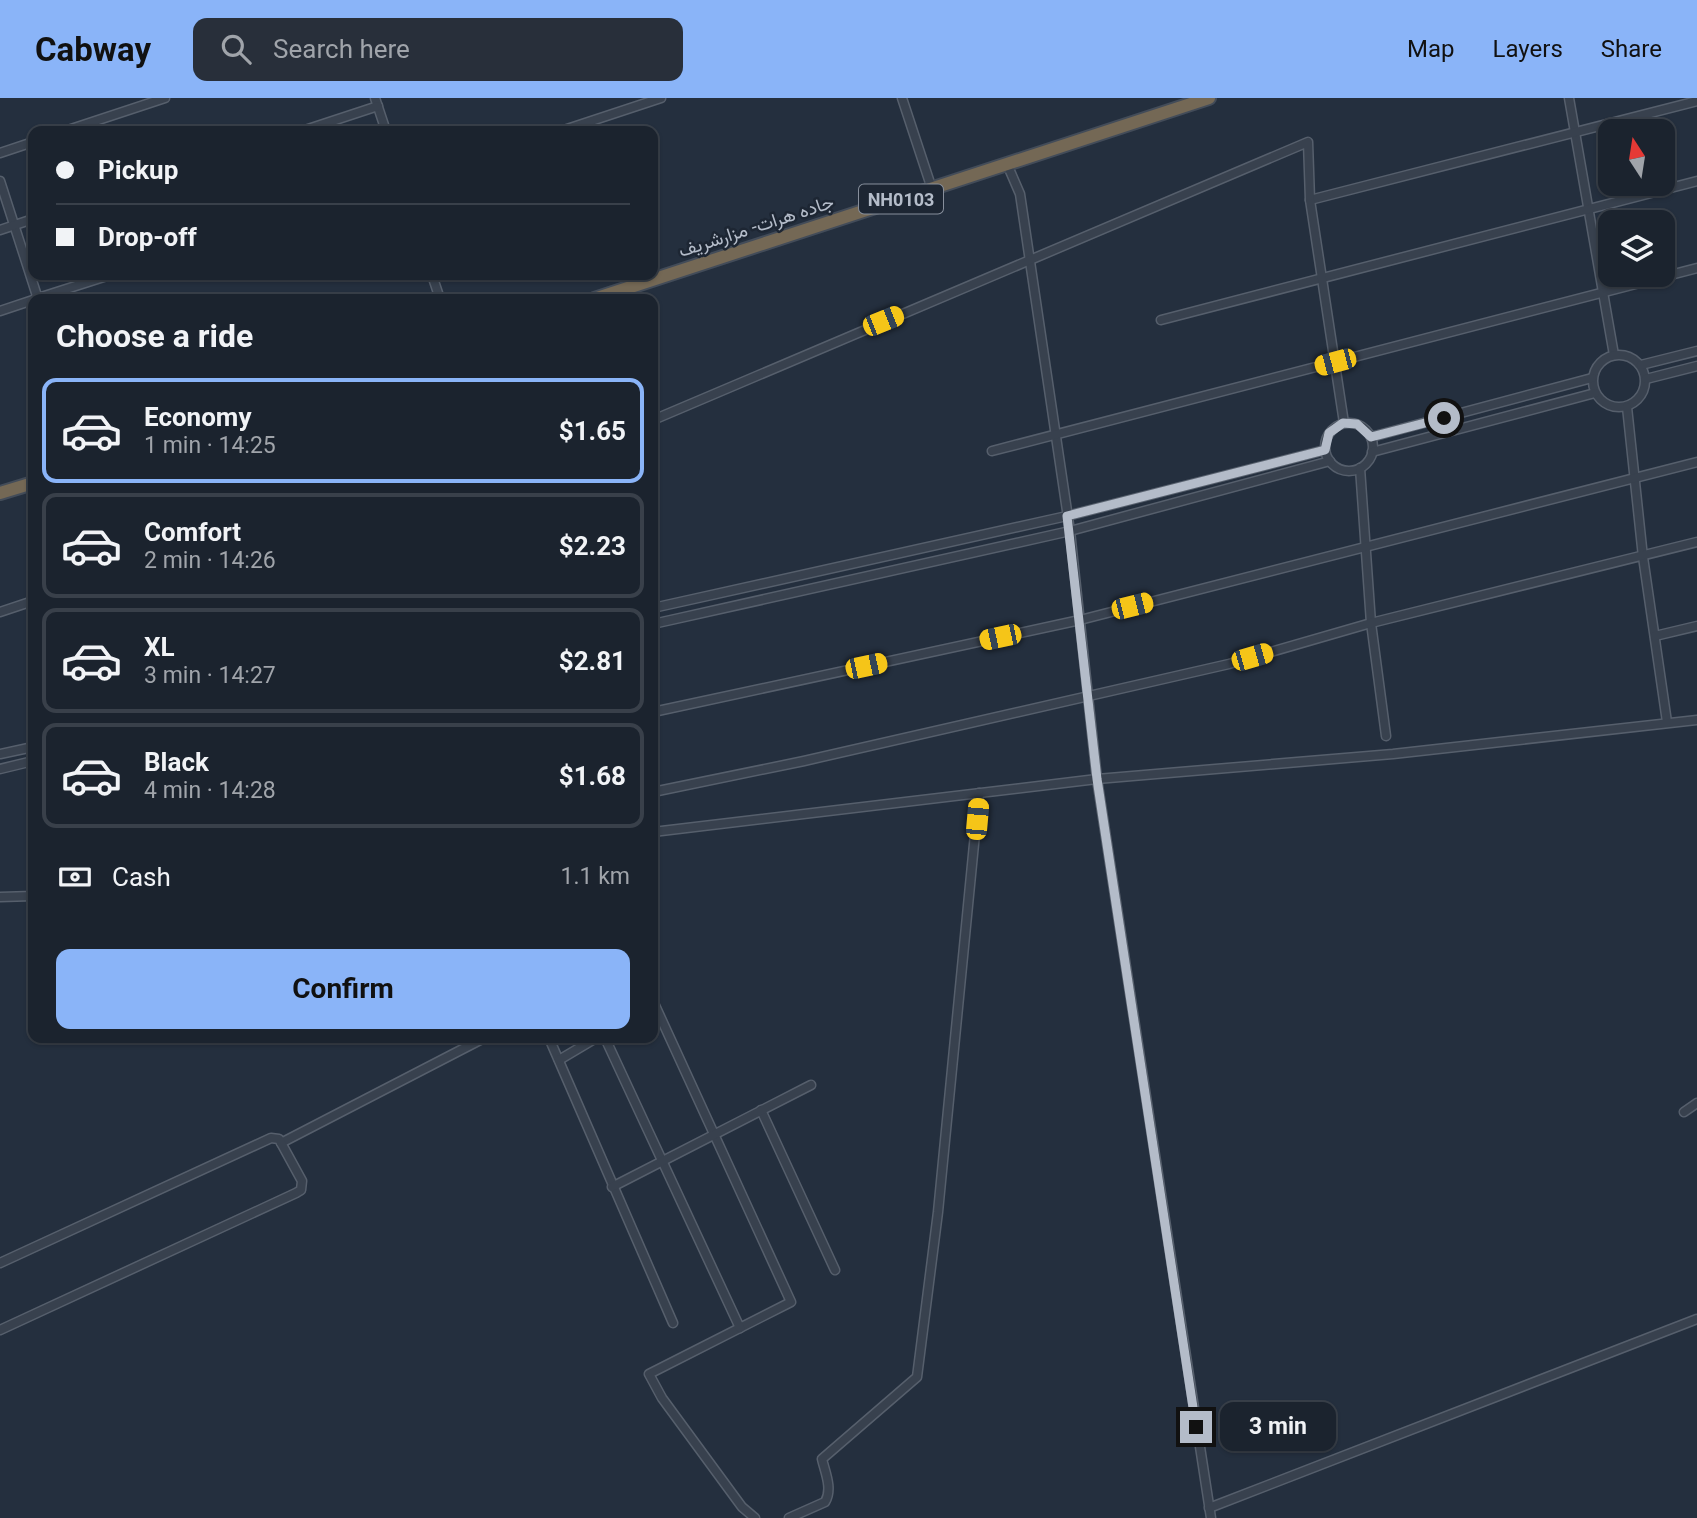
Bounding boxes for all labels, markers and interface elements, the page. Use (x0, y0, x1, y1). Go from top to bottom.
search box (193, 18, 683, 81)
text: Cabway (35, 30, 151, 69)
icon: search (217, 30, 255, 68)
text: Search here (273, 34, 410, 64)
text: Map (1407, 35, 1455, 63)
text: Layers (1493, 35, 1563, 63)
text: Share (1601, 35, 1662, 63)
north arrow (1598, 119, 1675, 196)
map controls (1598, 119, 1675, 287)
text: Pickup (98, 155, 178, 185)
road number: NH0103 (859, 184, 943, 214)
street label: جاده هرات- مزارشریف (675, 190, 837, 262)
button: layers (1598, 210, 1675, 287)
text: Drop-off (98, 222, 197, 252)
car (860, 303, 907, 339)
text: Choose a ride (56, 317, 253, 355)
car (1312, 346, 1359, 378)
icon: car (60, 399, 123, 462)
text: Economy (144, 402, 251, 432)
route start (1428, 402, 1460, 434)
text: $1.65 (559, 416, 626, 446)
text: 1 min · 14:25 (144, 432, 276, 459)
icon: car (60, 514, 123, 577)
text: Comfort (144, 517, 241, 547)
text: $2.23 (559, 531, 626, 561)
text: 2 min · 14:26 (144, 547, 276, 574)
car (1110, 591, 1155, 621)
car (978, 622, 1023, 652)
icon: car (60, 629, 123, 692)
text: XL (144, 632, 175, 662)
car (1229, 641, 1276, 673)
text: $2.81 (559, 646, 626, 676)
car (844, 651, 889, 681)
text: 3 min · 14:27 (144, 662, 276, 689)
icon: car (60, 744, 123, 807)
text: Black (144, 747, 209, 777)
text: $1.68 (559, 761, 626, 791)
text: 4 min · 14:28 (144, 777, 276, 804)
car (965, 797, 990, 841)
icon: cash (56, 858, 94, 896)
text: Cash (112, 862, 171, 892)
text: 1.1 km (561, 863, 630, 890)
button: Confirm (56, 949, 630, 1029)
callout: 3 min (1220, 1402, 1336, 1452)
route end (1180, 1411, 1212, 1443)
text: 3 min (1249, 1413, 1307, 1440)

